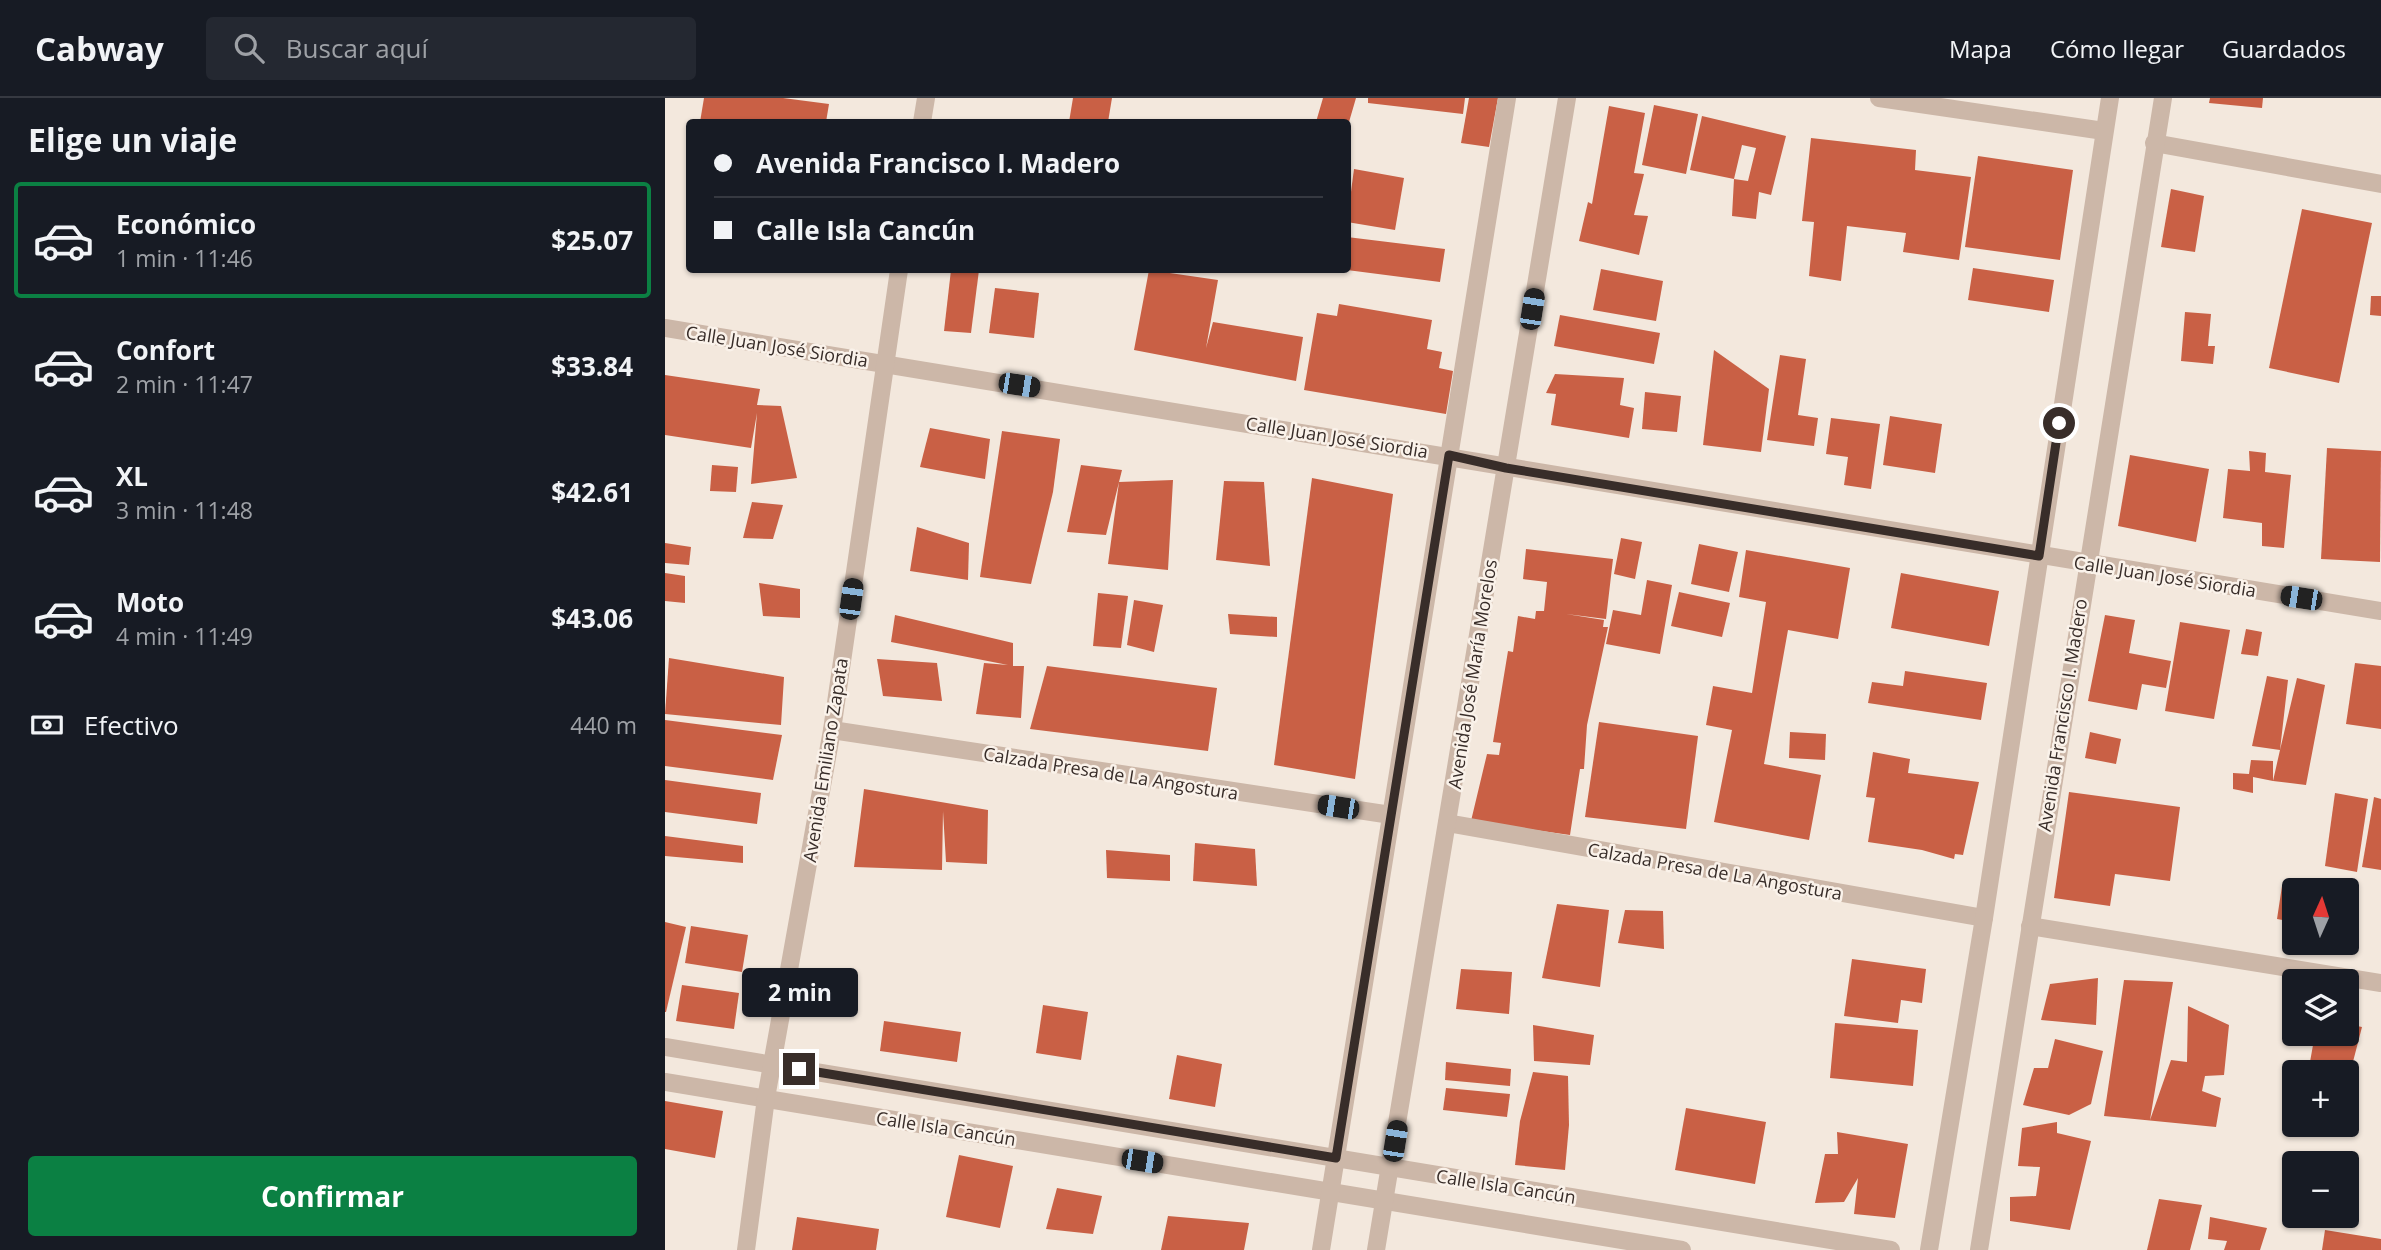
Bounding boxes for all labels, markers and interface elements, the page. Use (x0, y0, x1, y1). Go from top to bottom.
search box (206, 17, 696, 80)
text: Cabway (35, 26, 164, 71)
icon: search (230, 29, 268, 67)
text: Buscar aquí (286, 30, 428, 66)
text: Mapa (1949, 32, 2012, 65)
text: Cómo llegar (2050, 32, 2184, 65)
text: Guardados (2222, 32, 2346, 65)
text: Elige un viaje (28, 118, 237, 161)
text: Avenida Francisco I. Madero (756, 145, 1120, 181)
text: Económico (116, 206, 256, 242)
icon: car (32, 209, 95, 272)
text: Calle Isla Cancún (756, 212, 975, 248)
text: $25.07 (551, 222, 633, 258)
text: 1 min · 11:46 (116, 242, 253, 274)
car (1519, 287, 1546, 331)
street label: Calle Juan José Siordia (684, 320, 870, 372)
text: Confort (116, 332, 215, 368)
icon: car (32, 335, 95, 398)
text: $33.84 (551, 348, 633, 384)
text: 2 min · 11:47 (116, 368, 253, 400)
car (997, 371, 1042, 399)
route start (2043, 407, 2075, 439)
street label: Calle Juan José Siordia (1244, 411, 1430, 463)
text: XL (116, 458, 148, 494)
icon: car (32, 461, 95, 524)
text: $42.61 (551, 474, 633, 510)
text: 3 min · 11:48 (116, 494, 253, 526)
street label: Calle Juan José Siordia (2072, 550, 2258, 602)
street label: Avenida José María Morelos (1442, 558, 1502, 790)
car (838, 577, 865, 621)
text: Moto (116, 584, 184, 620)
car (2279, 584, 2324, 612)
icon: car (32, 587, 95, 650)
street label: Avenida Francisco I. Madero (2032, 597, 2092, 833)
text: $43.06 (551, 600, 633, 636)
text: 4 min · 11:49 (116, 620, 253, 652)
street label: Avenida Emiliano Zapata (797, 656, 853, 864)
icon: cash (28, 706, 66, 744)
text: Efectivo (84, 707, 179, 743)
text: 440 m (570, 709, 637, 741)
street label: Calzada Presa de La Angostura (982, 741, 1240, 805)
car (1316, 793, 1361, 821)
street label: Calzada Presa de La Angostura (1586, 837, 1844, 905)
north arrow (2282, 878, 2359, 956)
map controls (2282, 878, 2359, 1228)
callout: 2 min (741, 968, 857, 1016)
button: layers (2282, 969, 2359, 1046)
text: 2 min (768, 976, 832, 1008)
route end (783, 1053, 815, 1085)
button: + (2282, 1060, 2359, 1137)
street label: Calle Isla Cancún (874, 1105, 1018, 1151)
car (1382, 1119, 1409, 1163)
car (1120, 1147, 1165, 1175)
button: − (2282, 1151, 2359, 1228)
button: Confirmar (28, 1156, 637, 1236)
street label: Calle Isla Cancún (1434, 1163, 1578, 1209)

